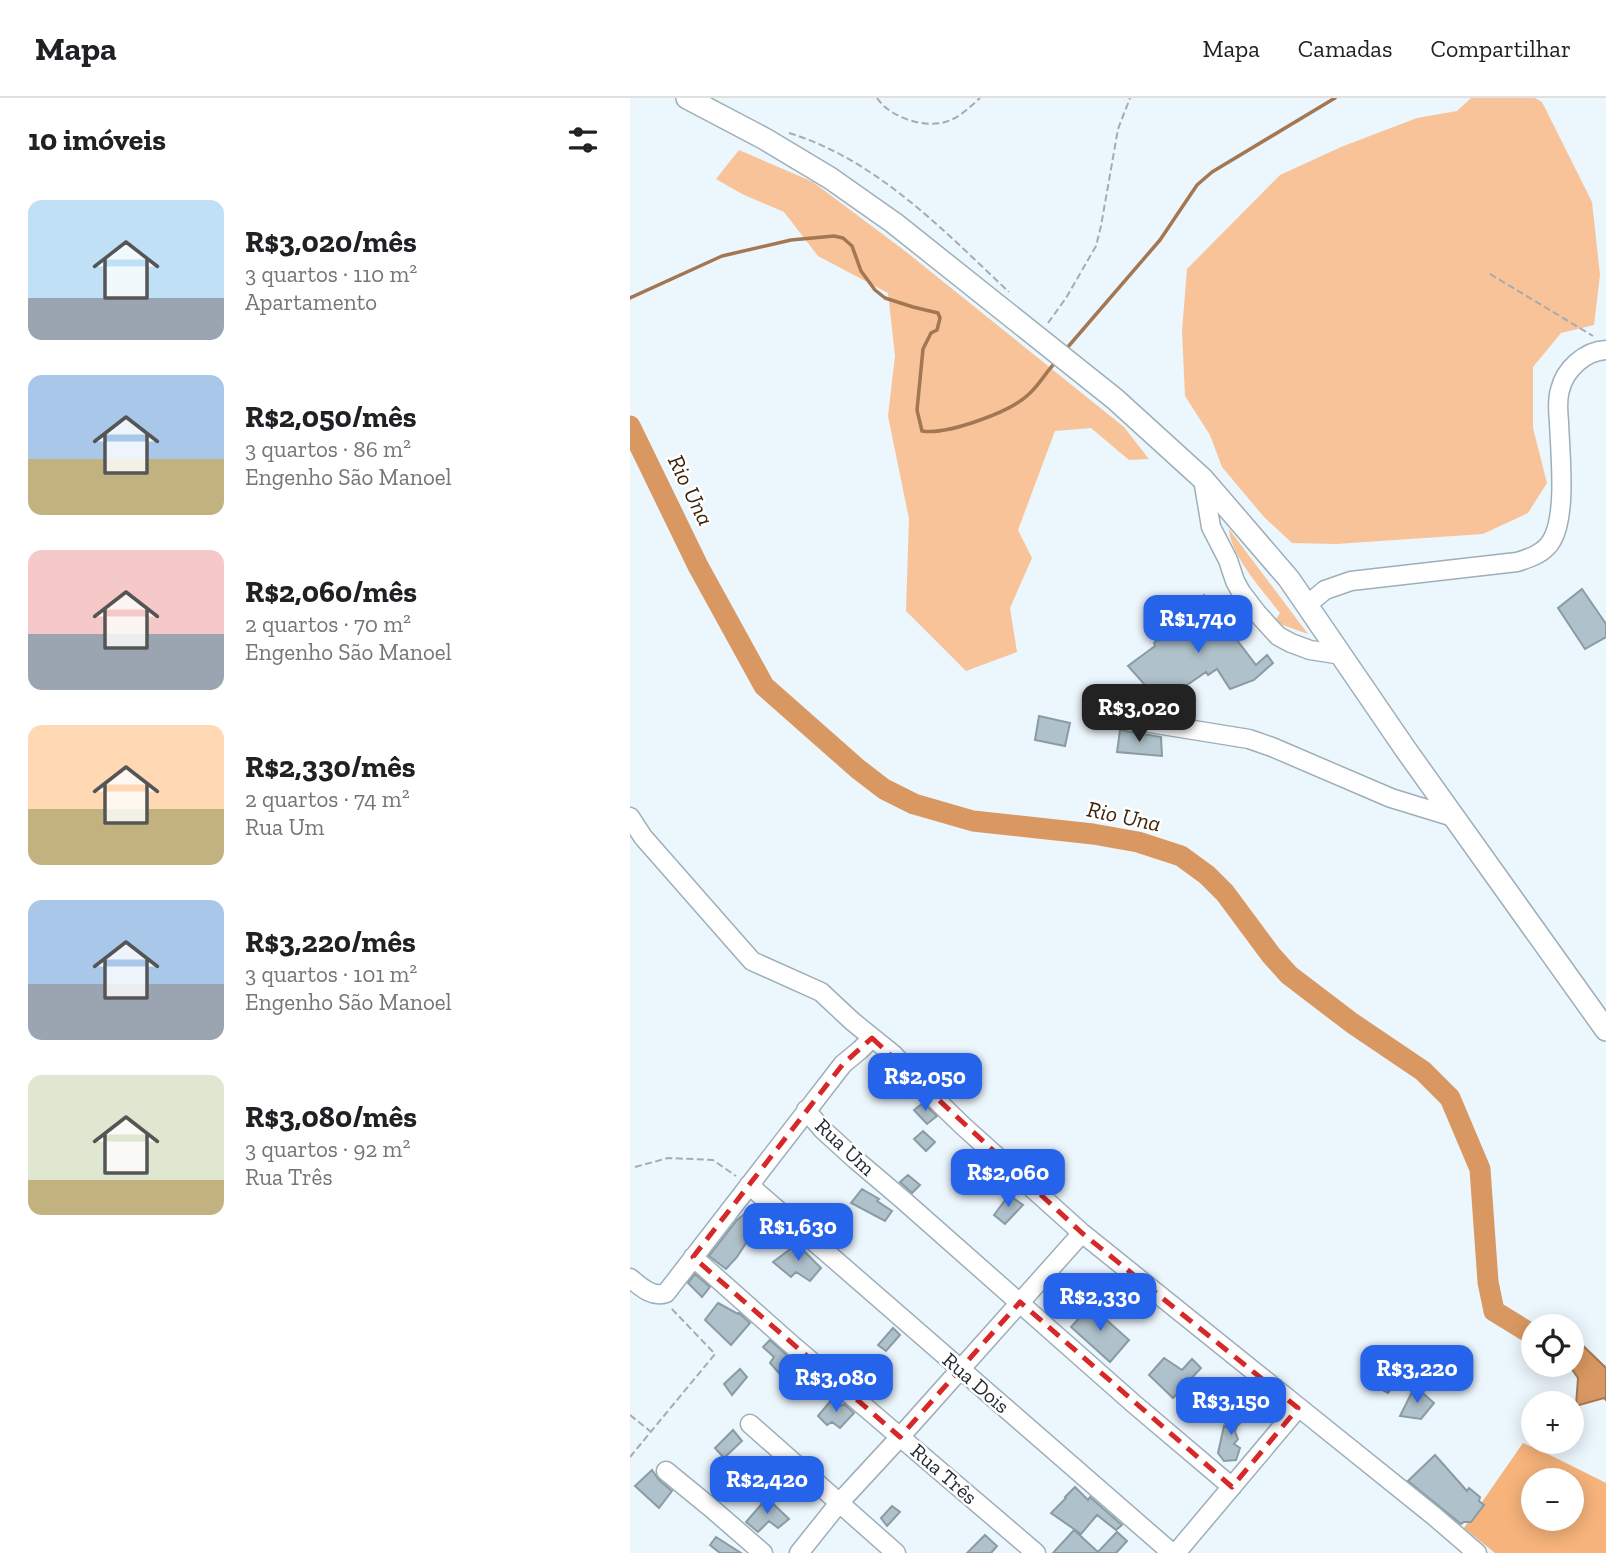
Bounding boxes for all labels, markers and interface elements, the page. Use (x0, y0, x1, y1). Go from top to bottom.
text: Mapa (35, 29, 117, 68)
text: Mapa (1202, 34, 1260, 63)
text: Camadas (1298, 34, 1392, 63)
text: Compartilhar (1430, 34, 1571, 63)
icon: filters (564, 121, 602, 159)
text: 10 imóveis (28, 122, 166, 158)
text: R$3,020/mês (245, 224, 417, 260)
icon: home (84, 228, 168, 312)
text: 3 quartos · 110 m² (245, 260, 417, 288)
text: Apartamento (245, 288, 377, 316)
text: R$2,050/mês (245, 399, 417, 435)
icon: home (84, 403, 168, 487)
text: 3 quartos · 86 m² (245, 435, 411, 463)
water label: Rio Una (662, 450, 720, 530)
text: Engenho São Manoel (245, 463, 452, 491)
text: R$2,060/mês (245, 574, 417, 610)
icon: home (84, 578, 168, 662)
pin: R$1,740 (1133, 596, 1263, 655)
text: R$1,740 (1159, 604, 1237, 632)
text: 2 quartos · 70 m² (245, 610, 411, 638)
text: Engenho São Manoel (245, 638, 452, 666)
pin: R$3,020 (1074, 684, 1204, 744)
text: R$3,020 (1098, 693, 1180, 721)
text: R$2,330/mês (245, 749, 416, 785)
icon: home (84, 753, 168, 837)
text: 2 quartos · 74 m² (245, 785, 410, 813)
water label: Rio Una (1084, 795, 1164, 837)
text: Rua Um (245, 813, 324, 841)
text: R$3,220/mês (245, 924, 416, 960)
icon: home (84, 928, 168, 1012)
text: 3 quartos · 101 m² (245, 960, 417, 988)
text: Engenho São Manoel (245, 988, 452, 1016)
pin: R$2,050 (860, 1054, 990, 1113)
text: R$2,050 (884, 1062, 966, 1090)
text: R$3,080/mês (245, 1099, 417, 1135)
icon: home (84, 1103, 168, 1187)
street label: Rua Um (810, 1113, 880, 1180)
text: 3 quartos · 92 m² (245, 1135, 410, 1163)
pin: R$2,060 (943, 1150, 1073, 1209)
text: R$2,060 (967, 1158, 1049, 1186)
text: Rua Três (245, 1163, 332, 1191)
pin: R$1,630 (733, 1204, 863, 1263)
text: R$1,630 (759, 1212, 837, 1240)
pin: R$2,330 (1035, 1274, 1165, 1333)
text: R$2,330 (1059, 1282, 1141, 1310)
map controls (1521, 1314, 1584, 1531)
button: locate (1521, 1314, 1584, 1377)
pin: R$3,220 (1352, 1346, 1482, 1405)
street label: Rua Dois (938, 1347, 1015, 1418)
pin: R$3,080 (771, 1354, 901, 1414)
text: R$3,220 (1376, 1354, 1458, 1382)
text: R$3,080 (795, 1363, 877, 1391)
pin: R$3,150 (1166, 1378, 1296, 1437)
text: R$3,150 (1192, 1386, 1270, 1414)
button: + (1521, 1391, 1584, 1454)
street label: Rua Três (906, 1438, 983, 1509)
pin: R$2,420 (702, 1456, 832, 1516)
text: R$2,420 (726, 1465, 808, 1493)
button: − (1521, 1468, 1584, 1531)

